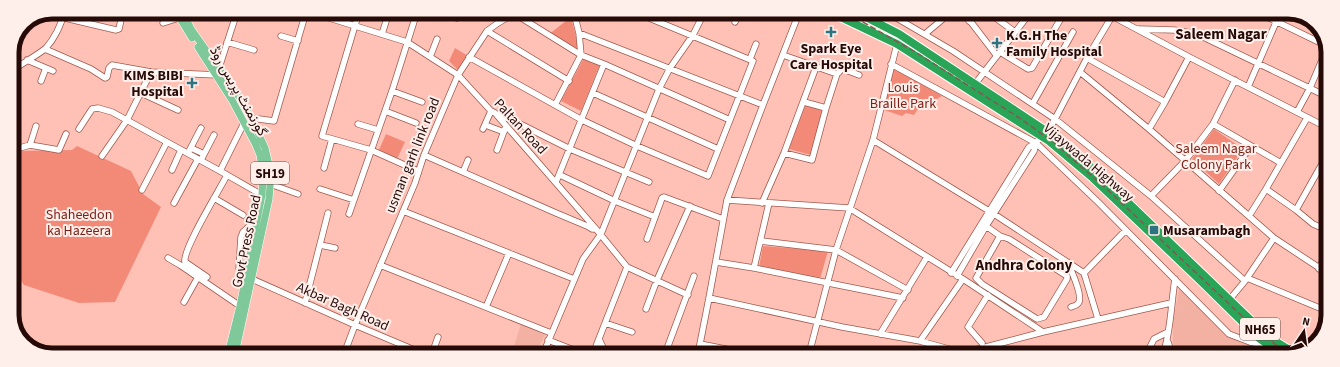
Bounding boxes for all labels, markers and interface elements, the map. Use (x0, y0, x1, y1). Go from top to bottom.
district label: Saleem Nagar (1175, 24, 1267, 45)
marker: Spark Eye Care Hospital (825, 26, 837, 38)
place label: K.G.H The Family Hospital (1006, 26, 1102, 62)
marker: K.G.H The Family Hospital (991, 37, 1003, 49)
place label: Spark Eye Care Hospital (790, 39, 872, 75)
street label: گورنمنٹ پریس روڈ (204, 43, 272, 140)
place label: KIMS BIBI Hospital (124, 66, 183, 102)
marker: KIMS BIBI Hospital (186, 77, 198, 89)
park label: Louis Braille Park (870, 78, 936, 114)
street label: Paltan Road (489, 94, 551, 159)
street label: usman garh link road (381, 95, 445, 216)
street label: Vijaywada Highway (1039, 119, 1138, 207)
park label: Saleem Nagar Colony Park (1175, 139, 1257, 175)
road number: SH19 (251, 162, 289, 184)
street label: Govt Press Road (227, 193, 267, 289)
park label: Shaheedon ka Hazeera (46, 205, 112, 241)
place label: Musarambagh (1163, 221, 1250, 241)
marker: Musarambagh (1148, 224, 1160, 236)
district label: Andhra Colony (975, 255, 1073, 276)
street label: Akbar Bagh Road (293, 278, 392, 336)
north arrow (1284, 311, 1324, 351)
text: N (1301, 314, 1311, 330)
road number: NH65 (1240, 318, 1280, 340)

